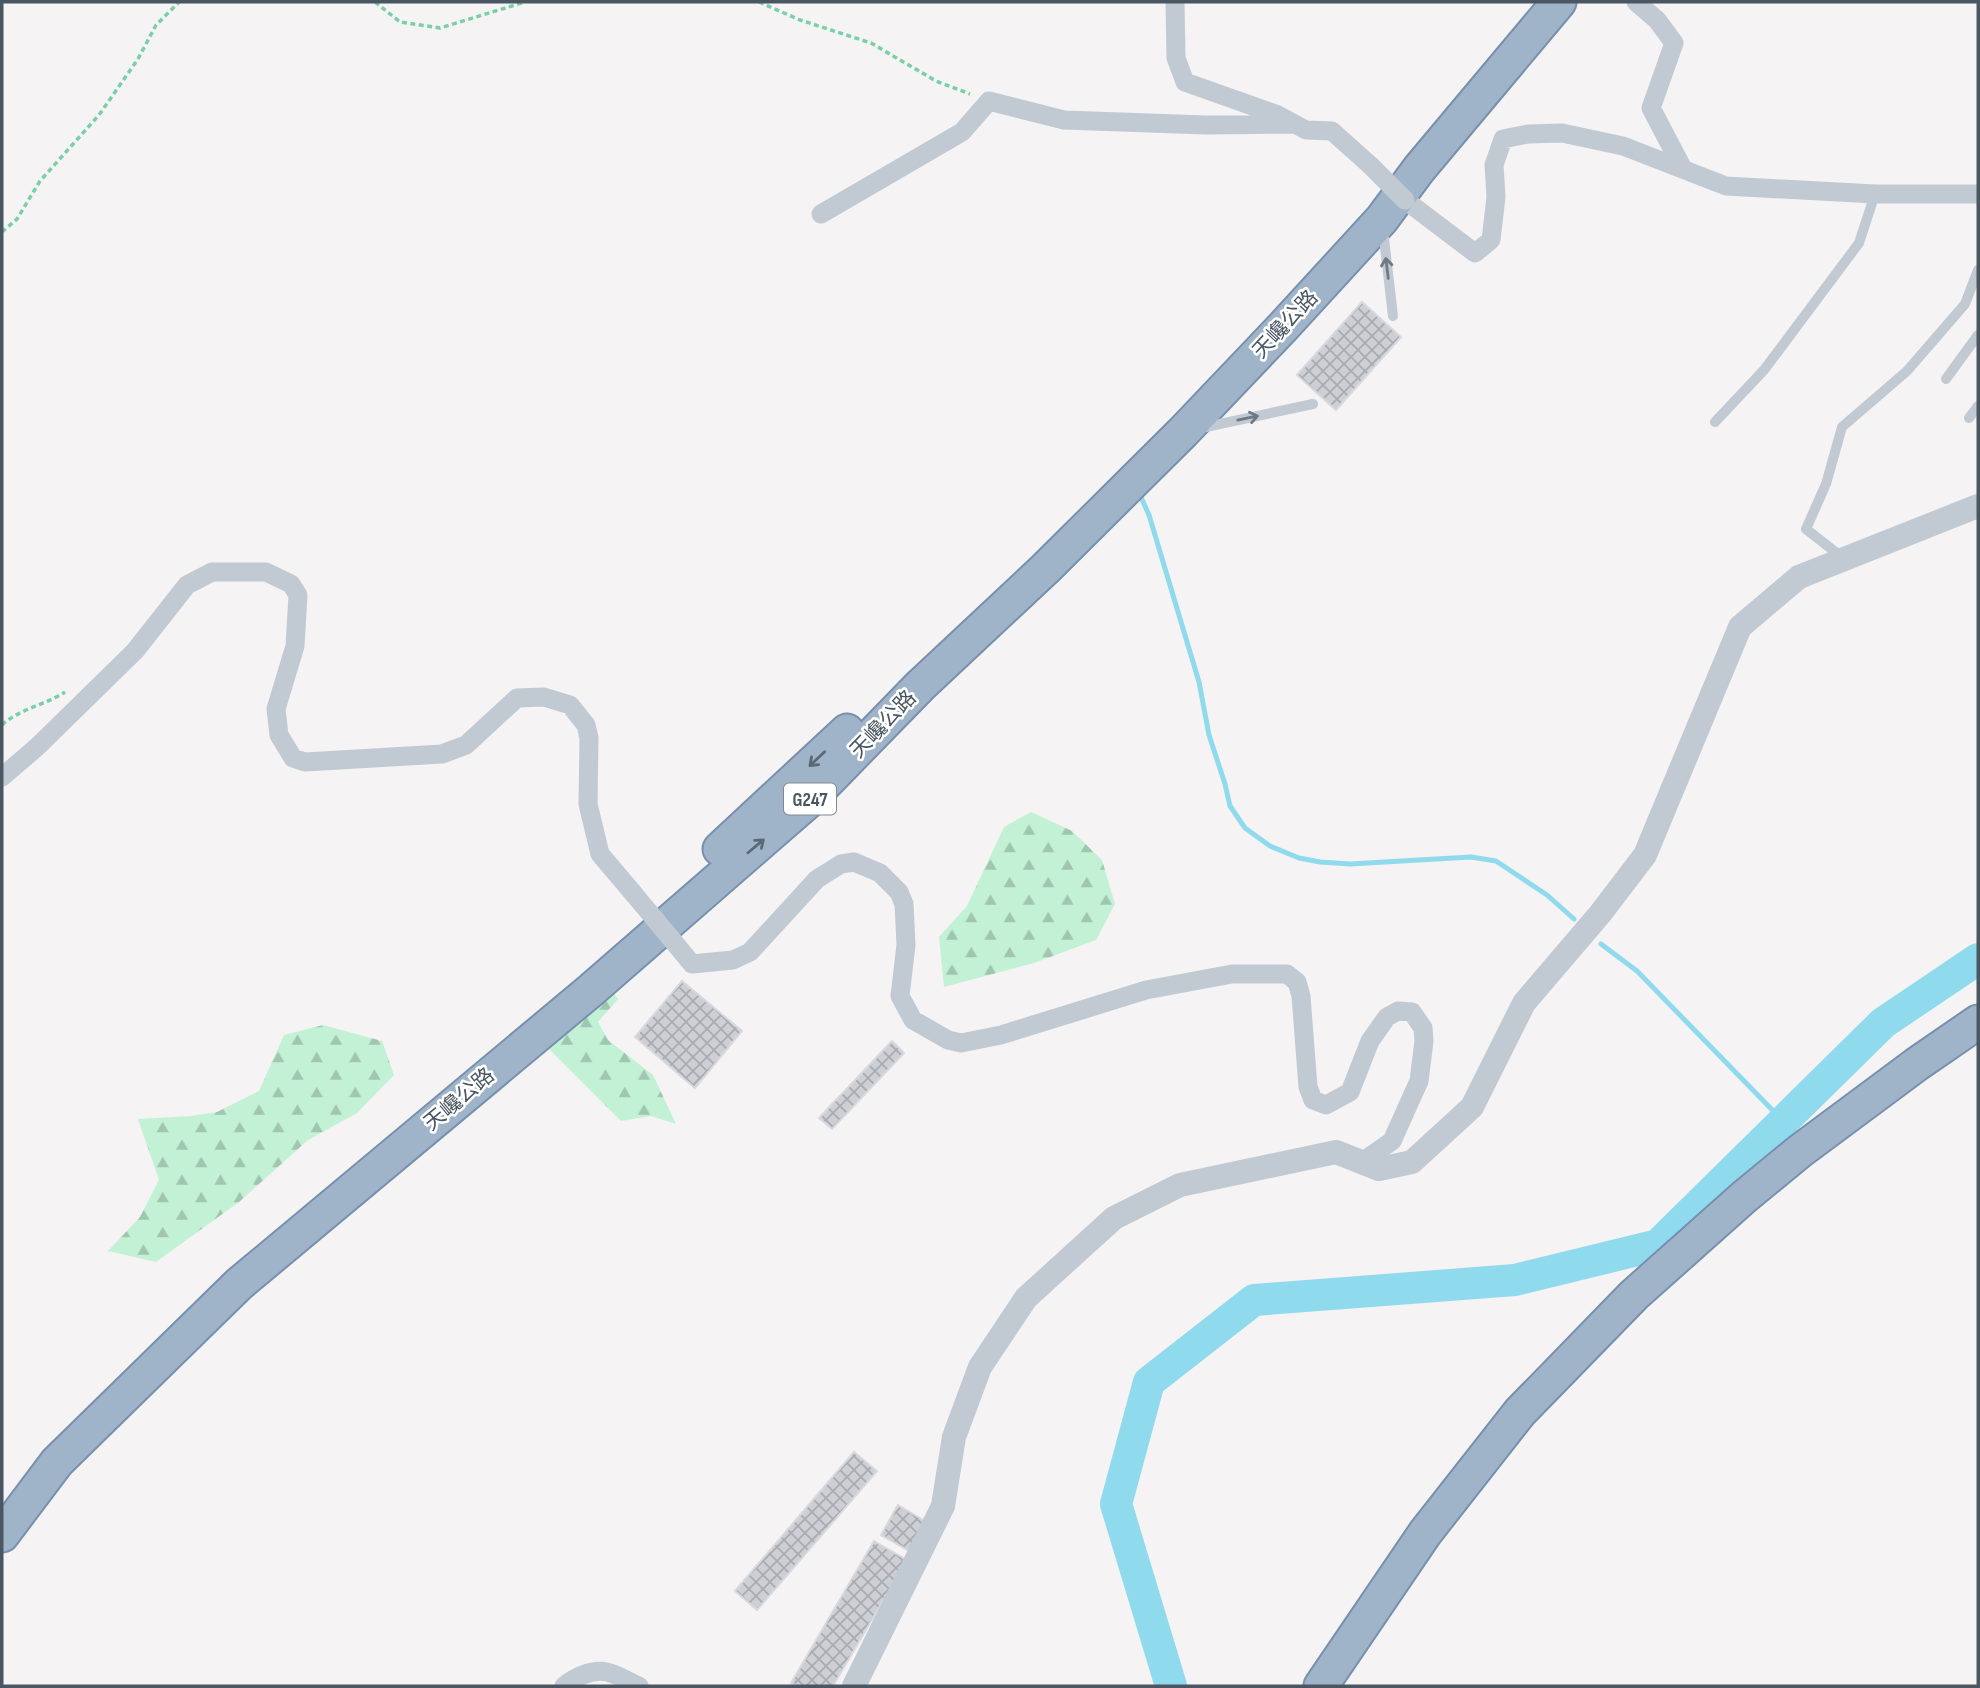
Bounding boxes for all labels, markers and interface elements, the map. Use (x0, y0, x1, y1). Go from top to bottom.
one-way arrow (1381, 257, 1394, 279)
street label: 天巉公路 (1248, 285, 1323, 364)
one-way arrow (1236, 410, 1259, 424)
street label: 天巉公路 (845, 685, 922, 763)
one-way arrow (808, 751, 826, 767)
road number: G247 (784, 784, 836, 814)
one-way arrow (747, 838, 765, 854)
street label: 天巉公路 (419, 1063, 500, 1136)

